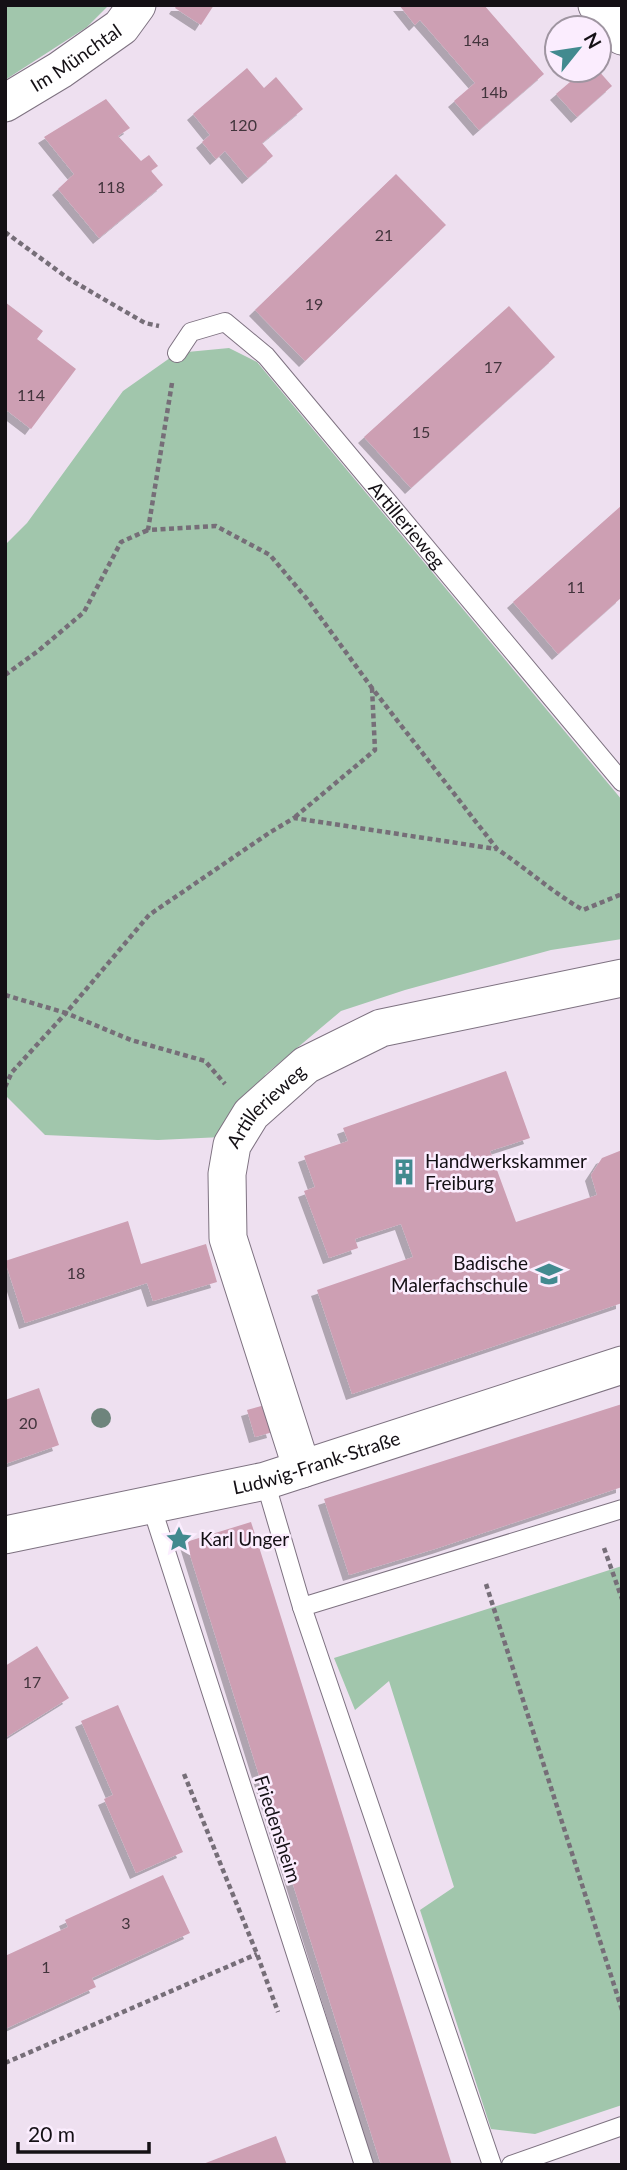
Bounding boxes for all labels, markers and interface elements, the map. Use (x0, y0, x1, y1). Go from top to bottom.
north arrow (543, 14, 613, 84)
street label: Im Münchtal (26, 19, 125, 96)
text: N (580, 28, 607, 52)
house number: 14a (463, 30, 489, 49)
house number: 14b (480, 82, 508, 101)
house number: 120 (229, 115, 257, 134)
house number: 118 (97, 177, 125, 196)
house number: 21 (375, 225, 393, 244)
house number: 19 (305, 294, 323, 313)
house number: 17 (484, 357, 502, 376)
house number: 114 (17, 385, 45, 404)
house number: 15 (412, 422, 430, 441)
street label: Artillerieweg (364, 476, 451, 573)
house number: 11 (567, 577, 585, 596)
street label: Artillerieweg (221, 1059, 310, 1152)
place label: Handwerkskammer Freiburg (425, 1149, 587, 1194)
building icon: Handwerkskammer Freiburg (389, 1157, 419, 1187)
place label: Badische Malerfachschule (391, 1251, 528, 1296)
school or university icon: Badische Malerfachschule (534, 1259, 564, 1289)
house number: 18 (67, 1263, 85, 1282)
house number: 20 (19, 1413, 37, 1432)
street label: Ludwig-Frank-Straße (231, 1426, 403, 1498)
place icon: Karl Unger (164, 1524, 194, 1554)
place label: Karl Unger (200, 1527, 289, 1550)
house number: 17 (23, 1672, 41, 1691)
street label: Friedensheim (250, 1772, 307, 1886)
house number: 3 (121, 1913, 131, 1932)
house number: 1 (41, 1957, 51, 1976)
scale bar (18, 2110, 149, 2154)
text: 20 m (28, 2121, 75, 2146)

